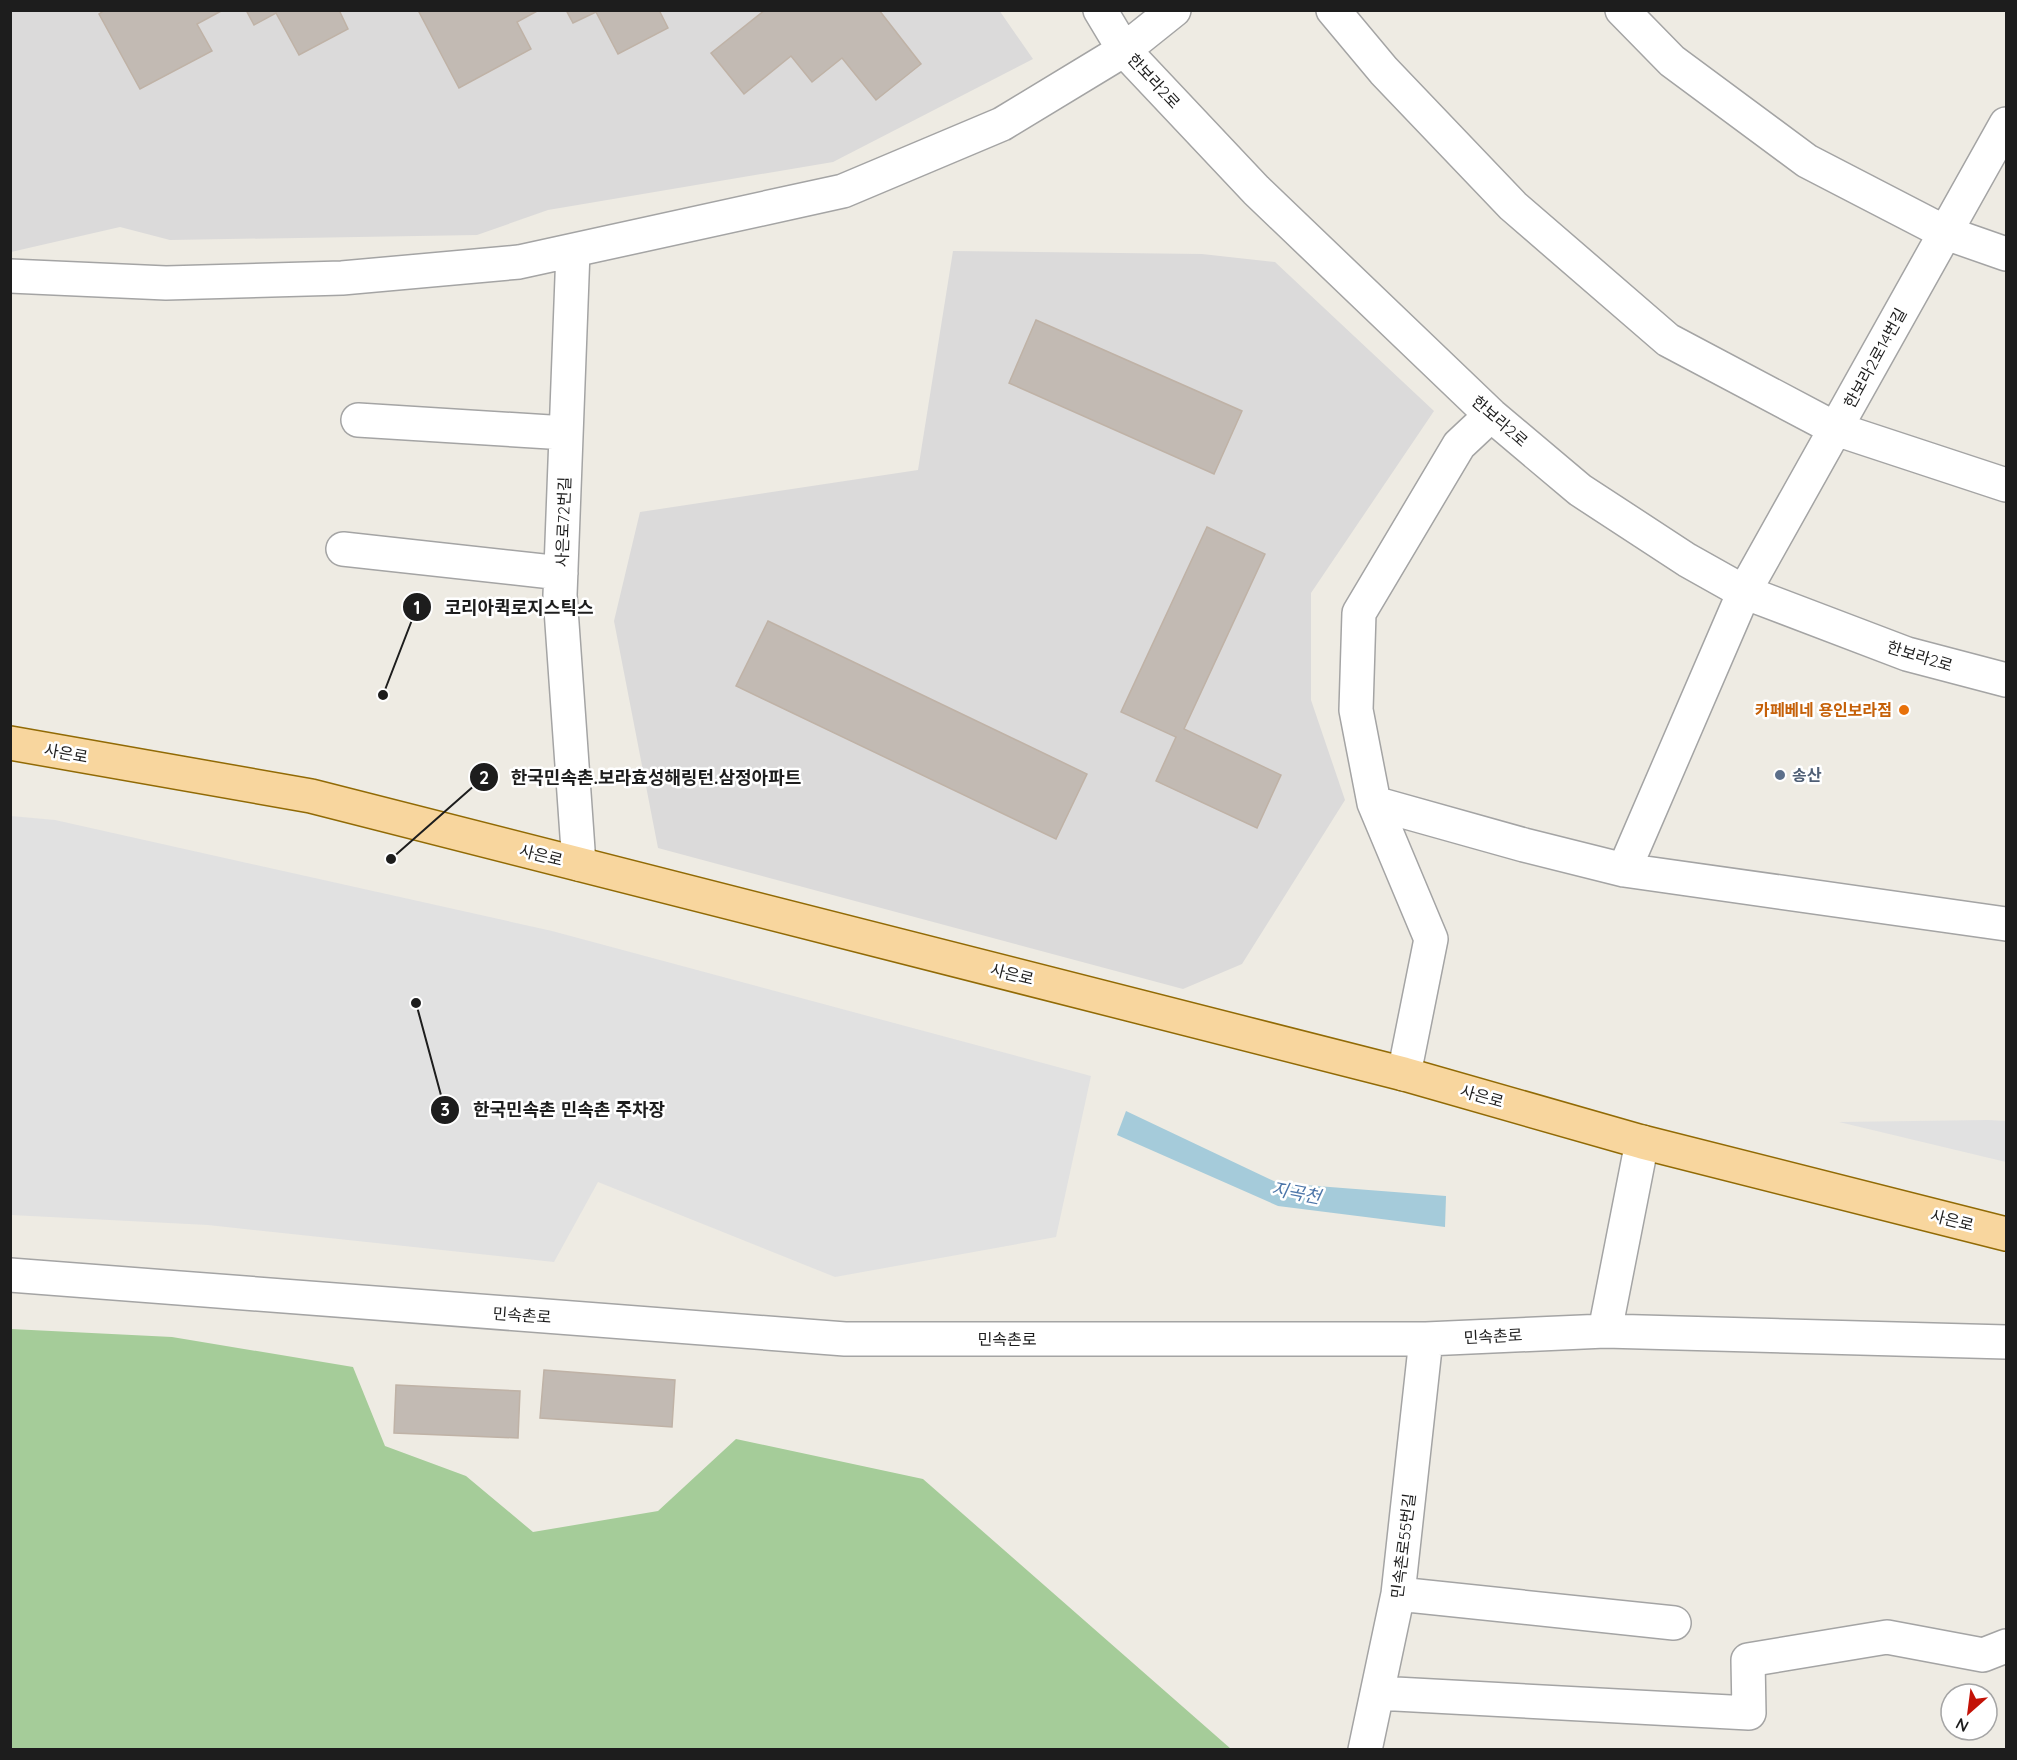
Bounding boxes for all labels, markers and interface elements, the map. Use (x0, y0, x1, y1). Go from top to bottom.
street label: 한보라2로 (1124, 49, 1185, 113)
street label: 한보라2로14번길 (1839, 304, 1911, 412)
street label: 한보라2로 (1468, 391, 1532, 451)
street label: 사은로72번길 (551, 476, 575, 568)
callout: 코리아퀵로지스틱스 (402, 589, 605, 625)
text: 1 (413, 596, 421, 619)
text: 코리아퀵로지스틱스 (444, 596, 594, 619)
street label: 한보라2로 (1885, 637, 1956, 676)
place label: 카페베네 용인보라점 (1755, 700, 1892, 720)
marker: 카페베네 용인보라점 (1897, 703, 1911, 717)
street label: 사은로 (43, 739, 90, 767)
callout: 한국민속촌.보라효성해링턴.삼정아파트 (469, 759, 813, 795)
place label: 송산 (1792, 765, 1822, 785)
text: 2 (479, 766, 489, 789)
text: 한국민속촌.보라효성해링턴.삼정아파트 (511, 766, 801, 789)
marker: 송산 (1773, 768, 1787, 782)
street label: 사은로 (517, 840, 565, 870)
street label: 사은로 (988, 959, 1036, 989)
street label: 사은로 (1458, 1080, 1506, 1112)
callout: 한국민속촌 민속촌 주차장 (430, 1092, 677, 1128)
text: 3 (440, 1098, 450, 1121)
text: 한국민속촌 민속촌 주차장 (473, 1098, 666, 1121)
water label: 지곡천 (1270, 1176, 1325, 1209)
street label: 사은로 (1928, 1205, 1976, 1235)
street label: 민속촌로 (492, 1303, 552, 1327)
street label: 민속촌로 (1463, 1324, 1523, 1348)
street label: 민속촌로 (978, 1329, 1037, 1349)
street label: 민속촌로55번길 (1387, 1492, 1419, 1600)
north arrow (1939, 1682, 1999, 1742)
text: N (1952, 1714, 1972, 1737)

